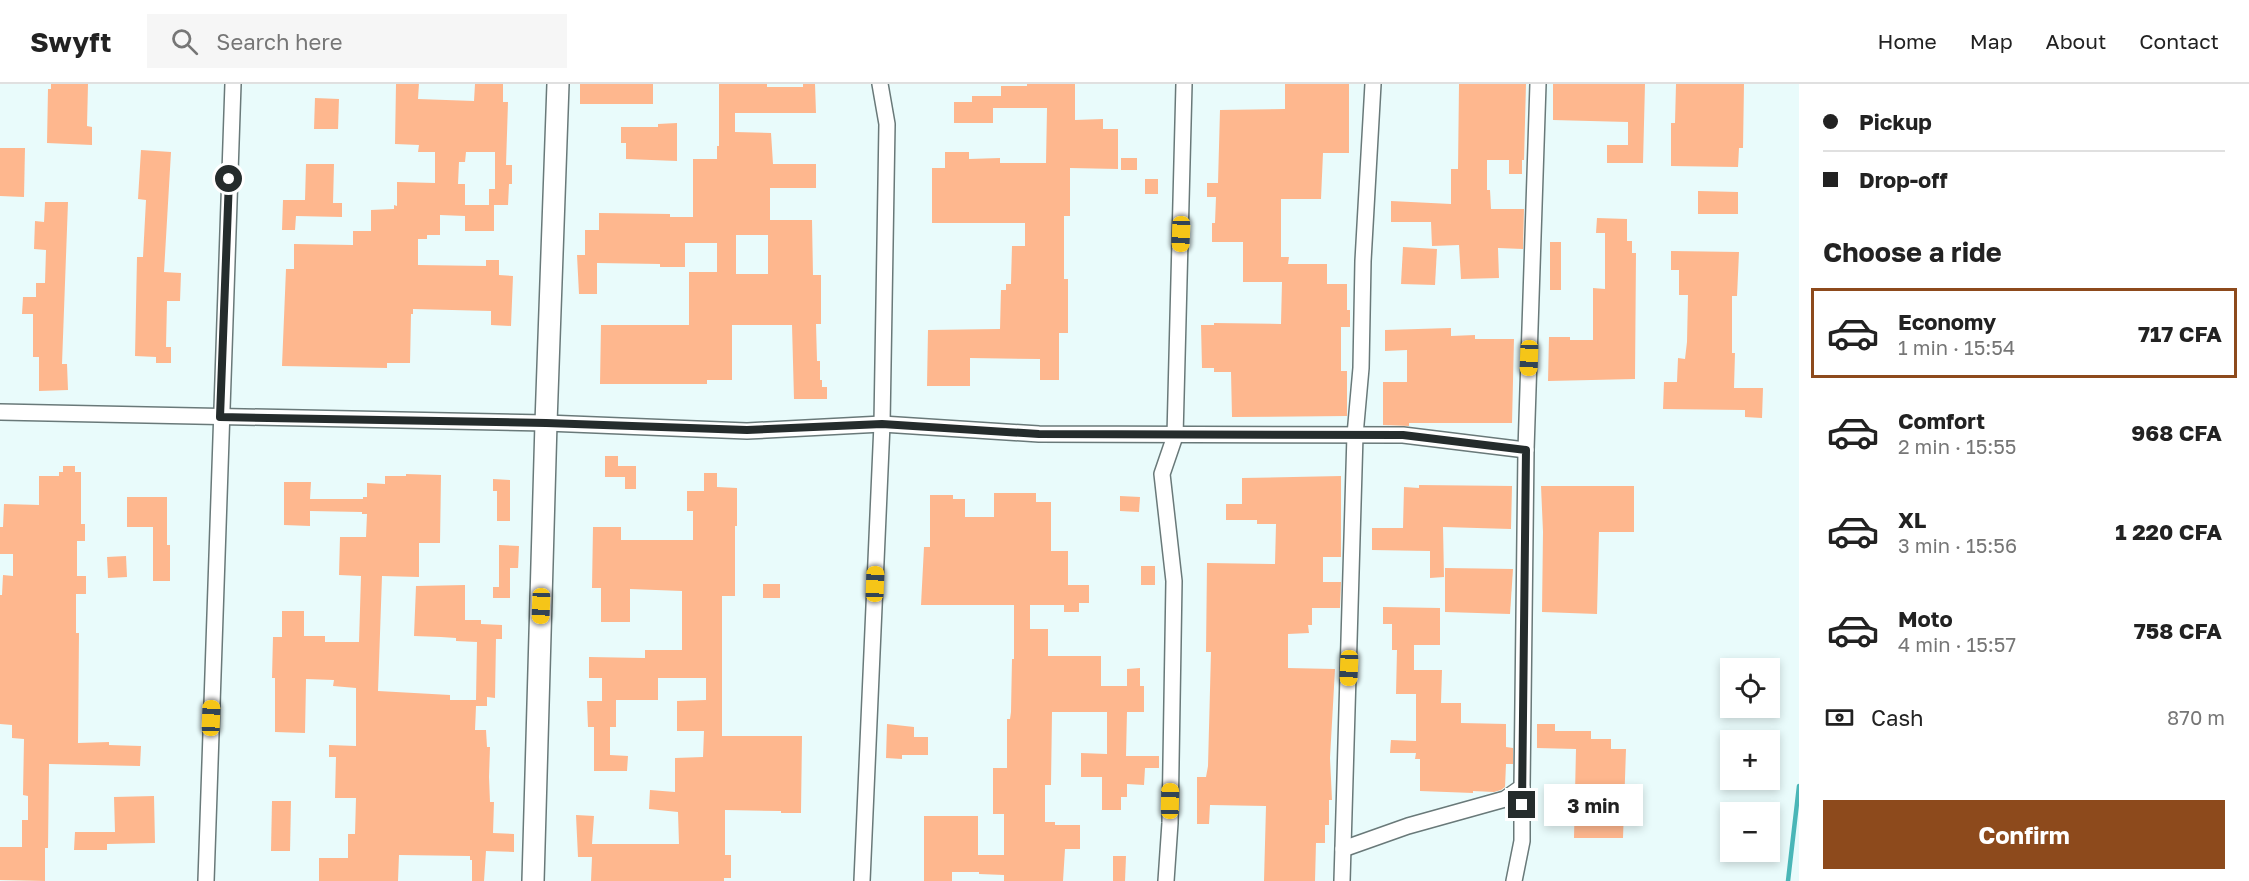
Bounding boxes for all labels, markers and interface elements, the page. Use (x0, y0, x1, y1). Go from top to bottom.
search box (147, 14, 567, 68)
text: Swyft (30, 25, 111, 58)
icon: search (168, 25, 201, 58)
text: Search here (216, 28, 342, 55)
text: Home (1877, 28, 1937, 54)
text: Map (1970, 28, 2013, 54)
text: About (2046, 28, 2106, 54)
text: Contact (2139, 28, 2219, 54)
text: Pickup (1859, 108, 1932, 135)
route start (215, 165, 242, 192)
text: Drop-off (1859, 166, 1948, 193)
car (1171, 216, 1191, 252)
text: Choose a ride (1823, 236, 2002, 268)
icon: car (1826, 306, 1880, 360)
text: Economy (1898, 308, 1996, 335)
text: 717 CFA (2138, 320, 2222, 347)
text: 1 min · 15:54 (1898, 335, 2015, 359)
car (1519, 340, 1539, 376)
icon: car (1826, 405, 1880, 459)
text: Comfort (1898, 407, 1985, 434)
text: 968 CFA (2131, 419, 2222, 446)
text: 2 min · 15:55 (1898, 434, 2016, 458)
icon: car (1826, 504, 1880, 558)
text: XL (1898, 506, 1926, 533)
text: 1 220 CFA (2115, 518, 2222, 545)
text: 3 min · 15:56 (1898, 533, 2017, 557)
car (865, 566, 885, 602)
car (531, 588, 551, 624)
icon: car (1826, 603, 1880, 657)
text: Moto (1898, 605, 1953, 632)
text: 758 CFA (2134, 617, 2222, 644)
text: 4 min · 15:57 (1898, 632, 2016, 656)
car (1339, 650, 1359, 686)
map controls (1720, 658, 1780, 862)
button: locate (1720, 658, 1780, 718)
car (201, 700, 221, 736)
icon: cash (1823, 701, 1856, 734)
text: Cash (1871, 704, 1924, 731)
text: 870 m (2167, 705, 2225, 729)
button: + (1720, 730, 1780, 790)
car (1161, 783, 1179, 819)
callout: 3 min (1543, 784, 1642, 826)
route end (1508, 791, 1535, 818)
text: 3 min (1567, 793, 1620, 817)
button: Confirm (1823, 800, 2225, 869)
button: − (1720, 802, 1780, 862)

